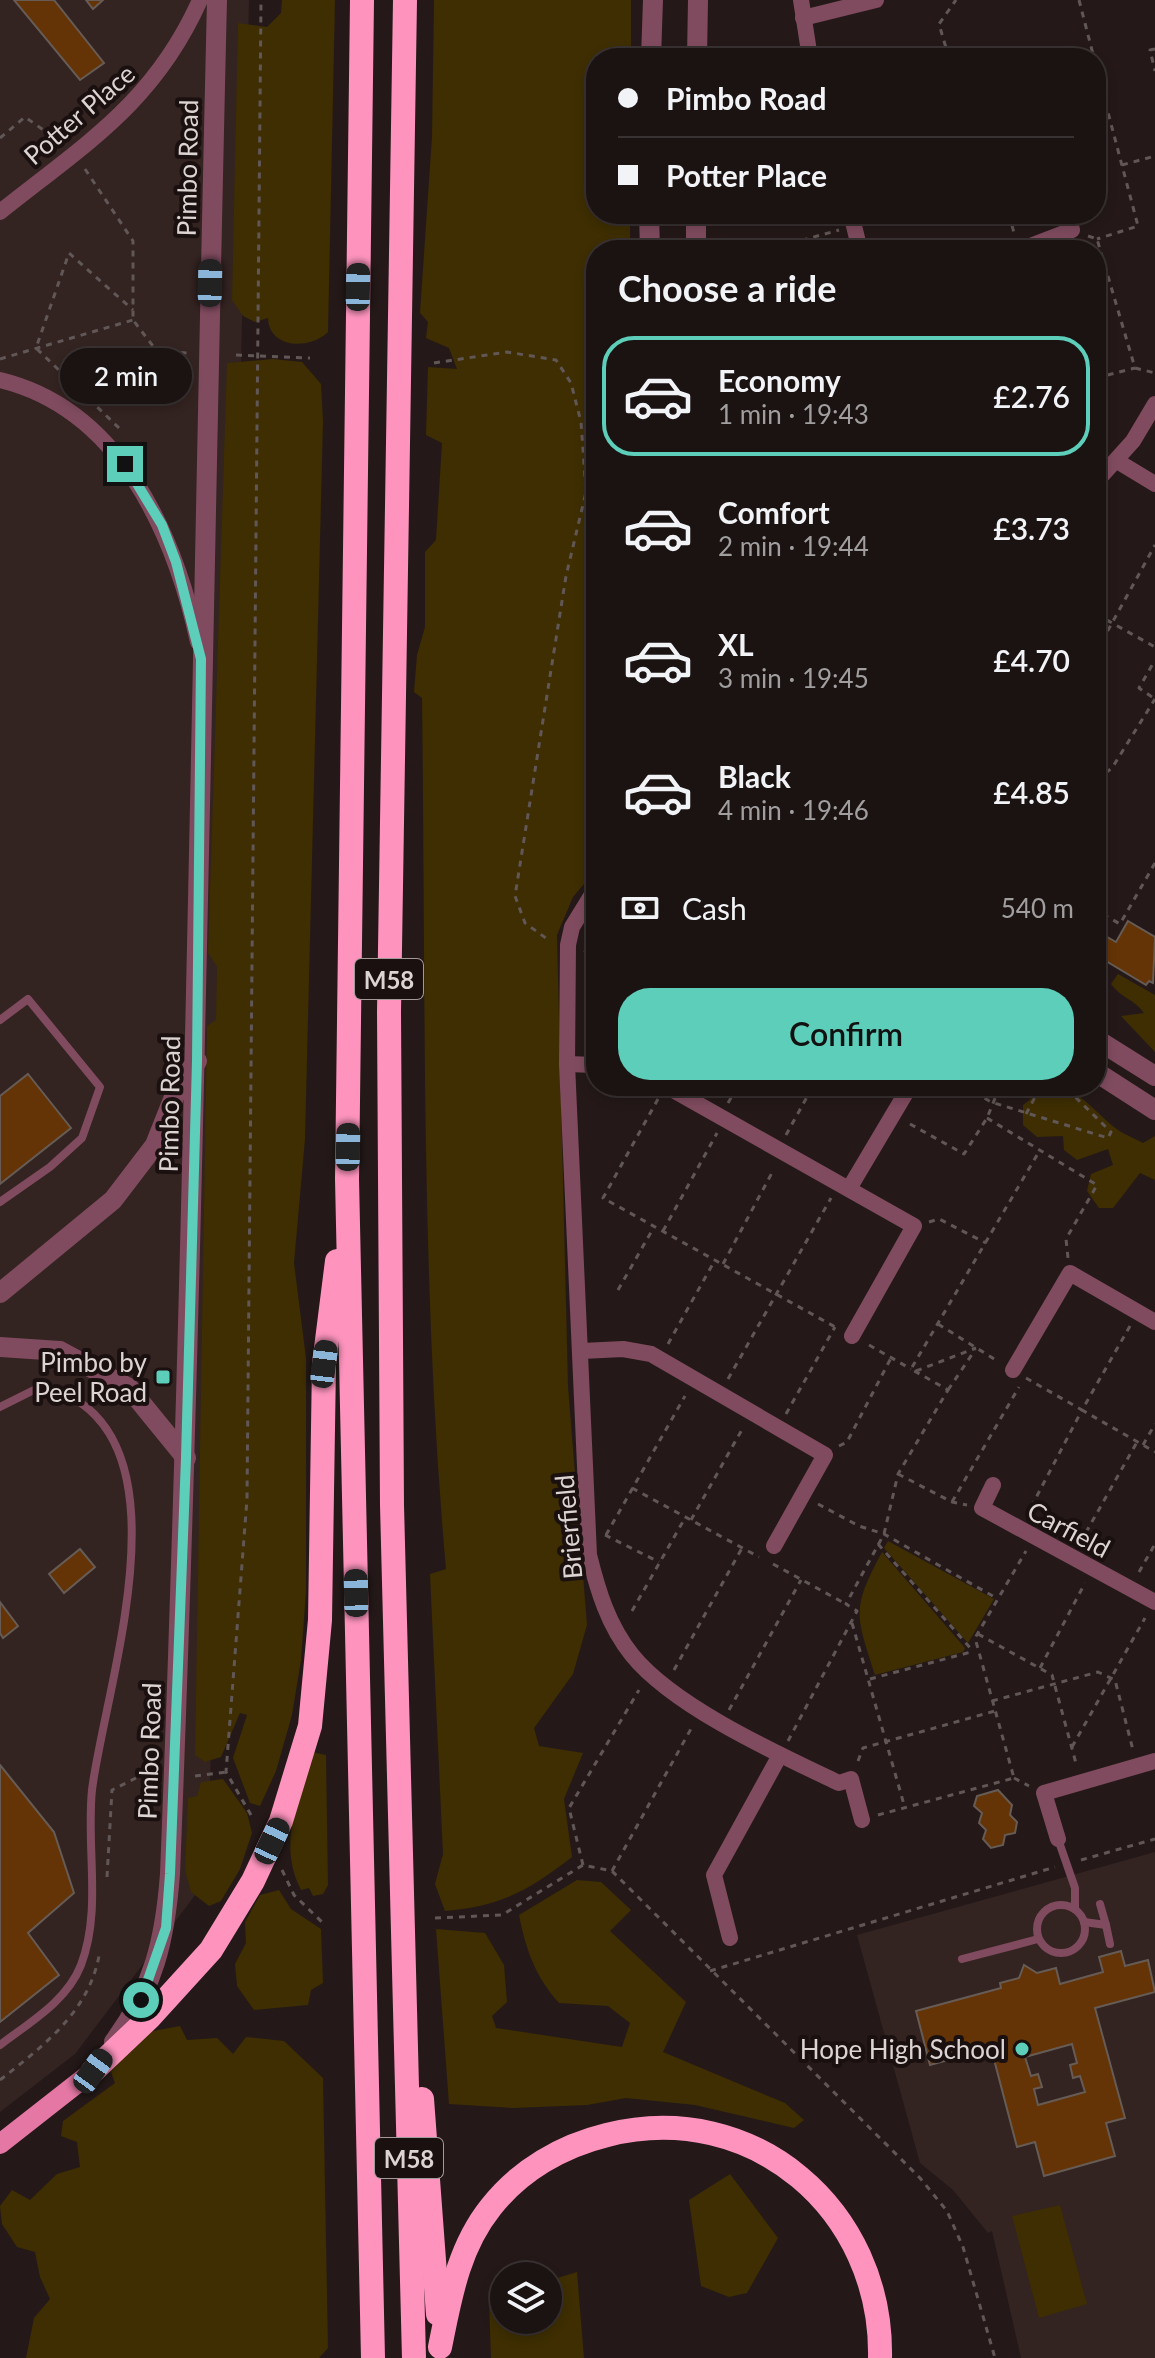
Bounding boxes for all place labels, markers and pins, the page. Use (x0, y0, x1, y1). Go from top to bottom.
place label: Pimbo by Peel Road (34, 1346, 148, 1408)
marker: Pimbo by Peel Road (154, 1368, 172, 1386)
place label: Hope High School (800, 2033, 1006, 2065)
marker: Hope High School (1013, 2040, 1031, 2058)

